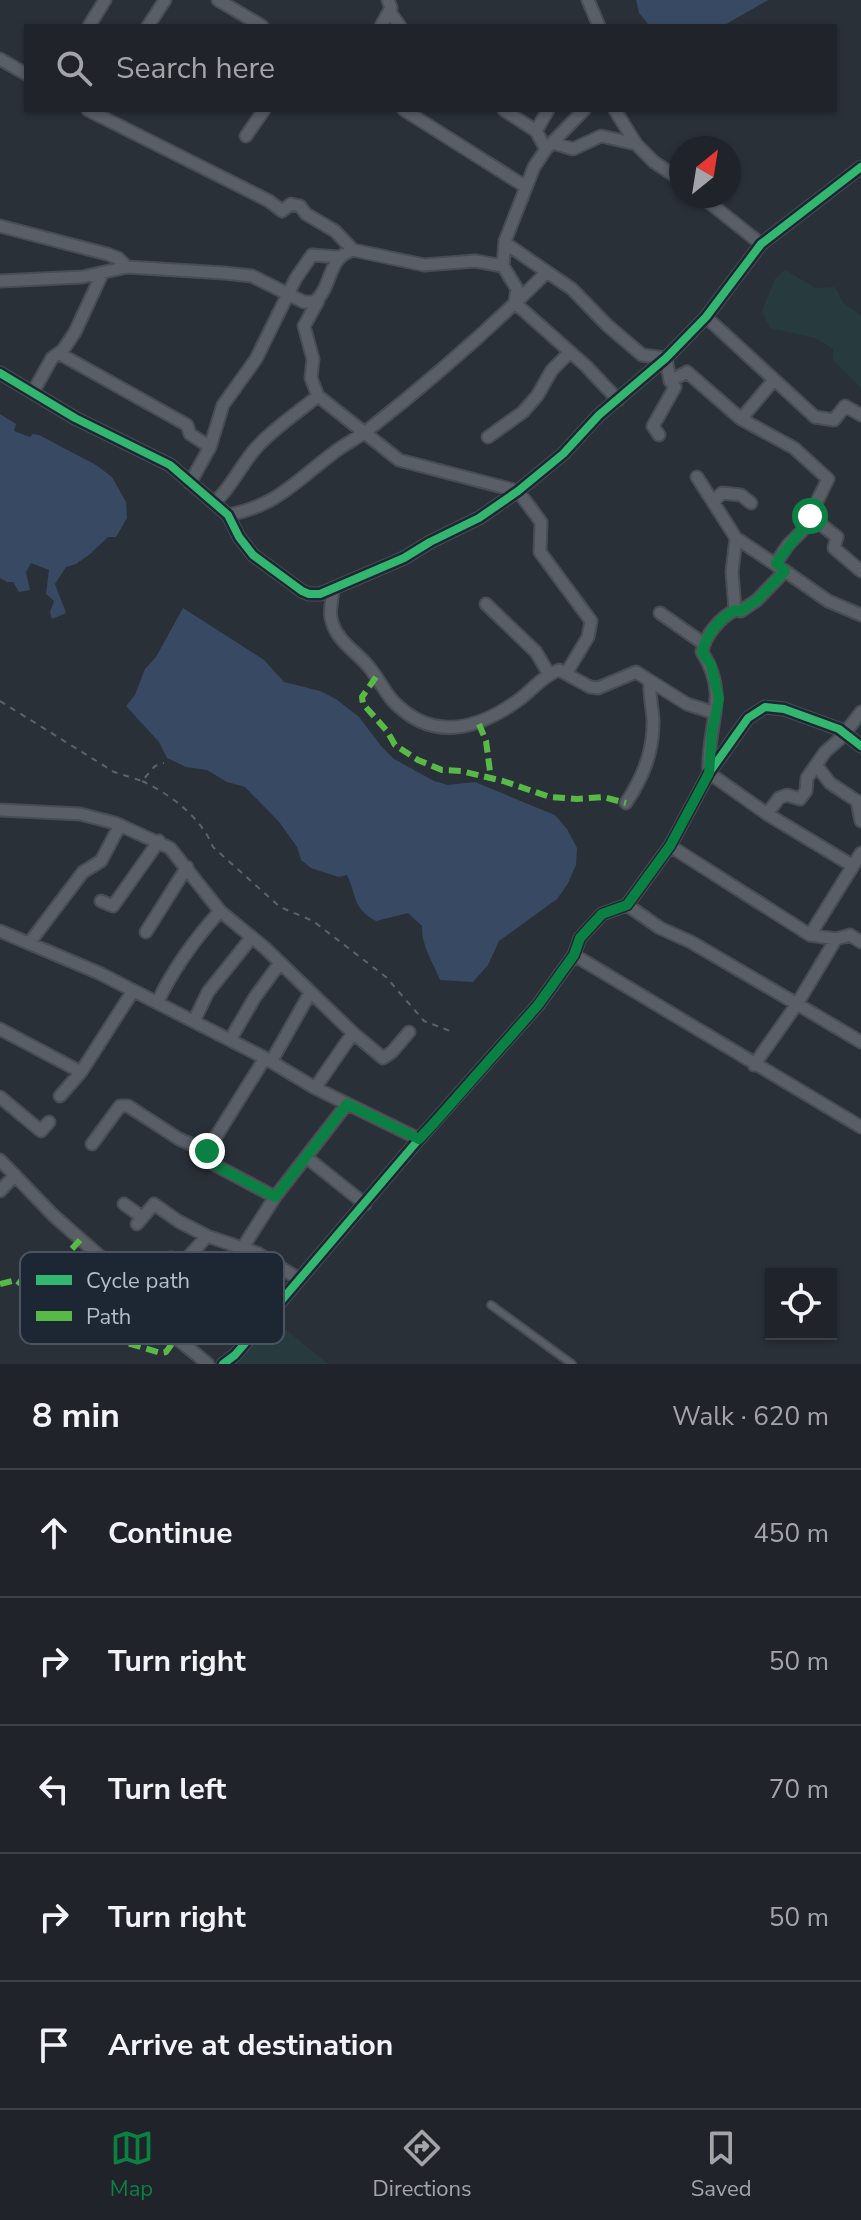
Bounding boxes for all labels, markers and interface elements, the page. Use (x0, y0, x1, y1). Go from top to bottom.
search box (24, 24, 837, 112)
icon: search (52, 46, 96, 90)
text: Search here (116, 48, 275, 89)
north arrow (669, 136, 741, 208)
route start (792, 498, 828, 534)
route end (189, 1133, 225, 1169)
legend (20, 1252, 284, 1344)
text: Cycle path (86, 1266, 190, 1296)
map controls (765, 1268, 837, 1340)
button: locate (765, 1268, 837, 1340)
text: Path (86, 1302, 131, 1332)
text: 8 min (32, 1393, 120, 1439)
text: Walk · 620 m (672, 1399, 829, 1434)
icon: ahead (32, 1511, 76, 1555)
text: Continue (108, 1513, 233, 1554)
text: 450 m (753, 1516, 829, 1551)
icon: right (32, 1639, 76, 1683)
text: Turn right (108, 1641, 246, 1682)
text: 50 m (769, 1644, 829, 1679)
icon: left (32, 1767, 76, 1811)
text: Turn left (108, 1769, 226, 1810)
text: 70 m (769, 1772, 829, 1807)
icon: right (32, 1895, 76, 1939)
text: Turn right (108, 1897, 246, 1938)
text: 50 m (769, 1900, 829, 1935)
icon: arrive (32, 2023, 76, 2067)
text: Arrive at destination (108, 2025, 393, 2066)
tab: Map (110, 2126, 154, 2204)
tab: Directions (373, 2126, 472, 2204)
tab: Saved (691, 2126, 751, 2204)

